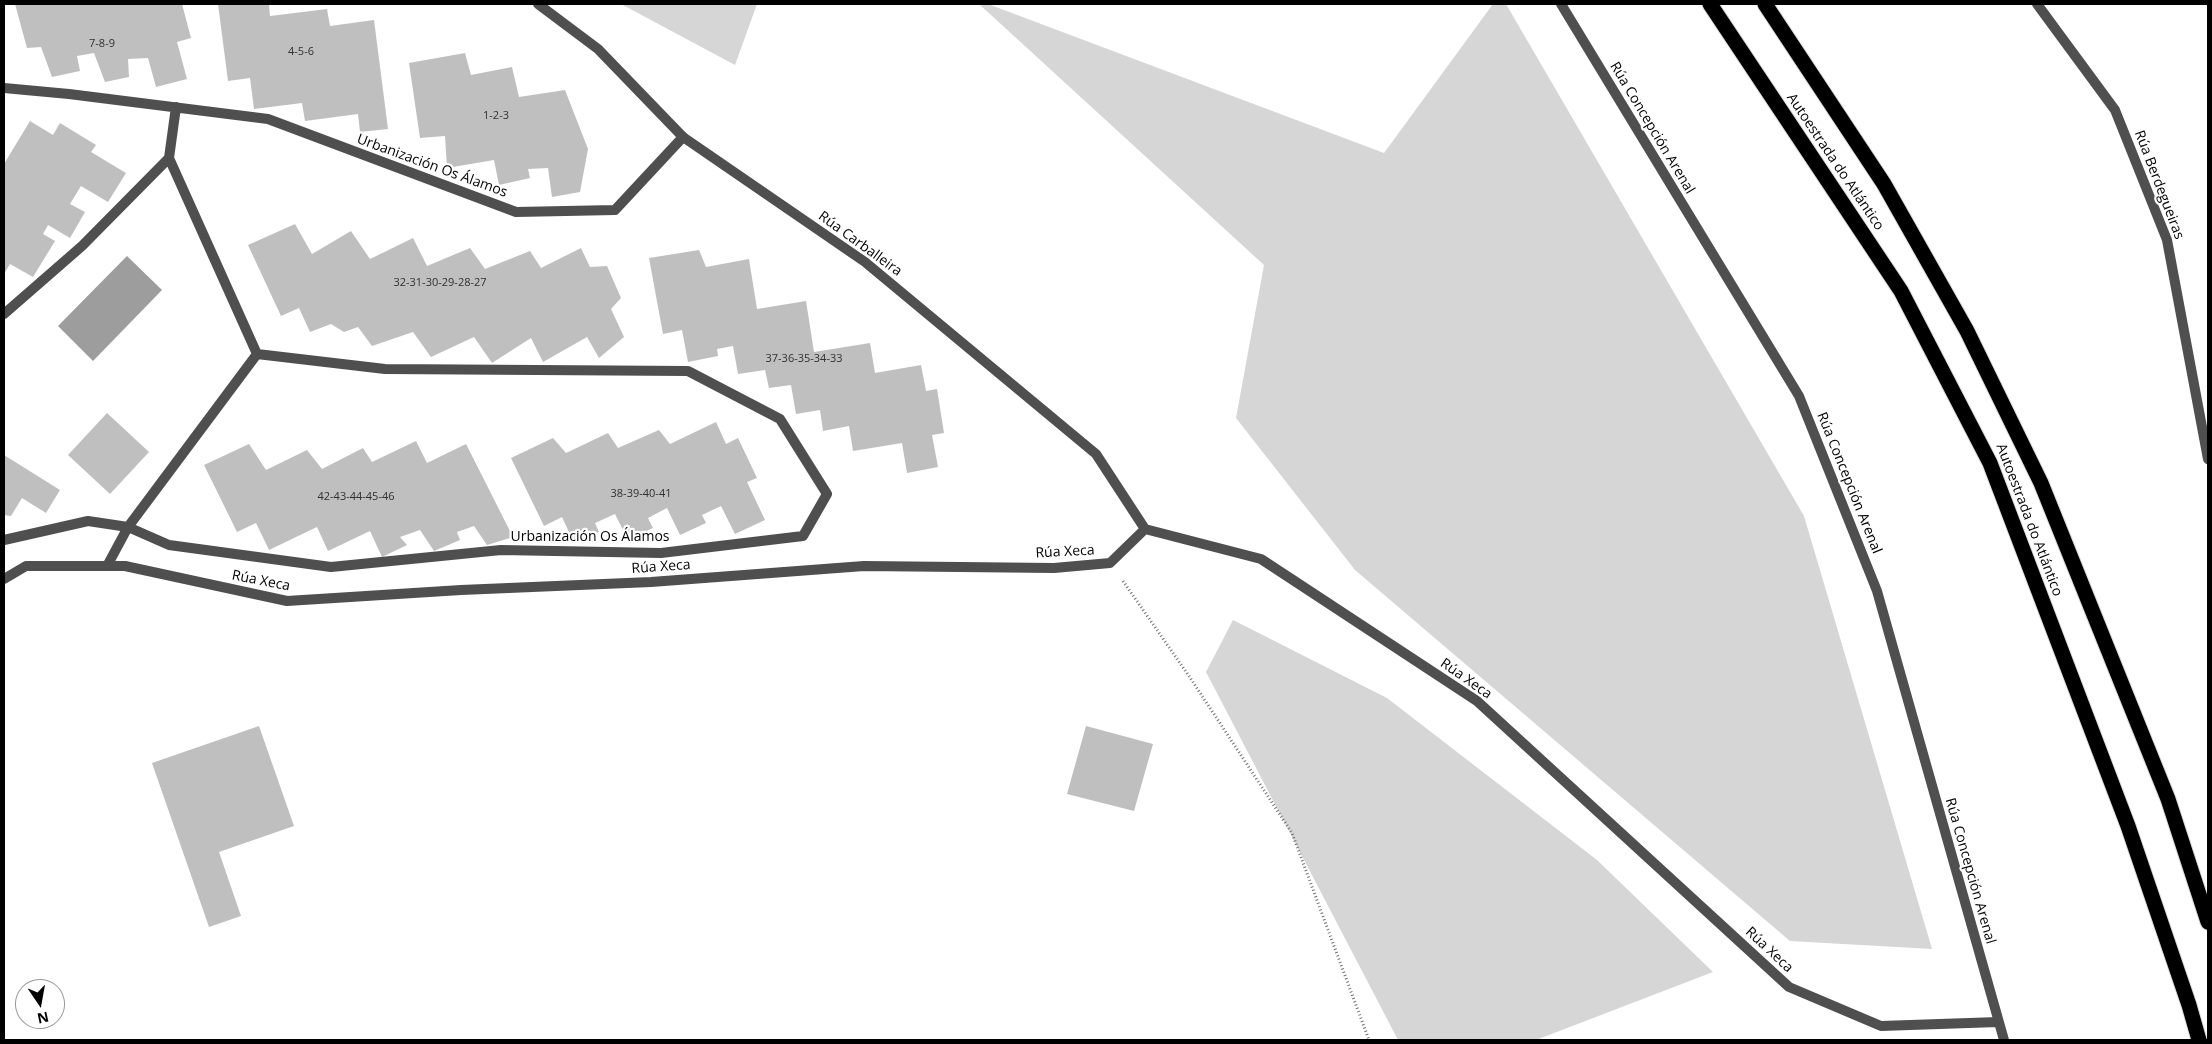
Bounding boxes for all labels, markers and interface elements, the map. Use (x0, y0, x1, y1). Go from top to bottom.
house number: 7-8-9 (89, 37, 115, 51)
house number: 4-5-6 (288, 45, 314, 59)
street label: Rúa Concepción Arenal (1606, 59, 1698, 197)
street label: Autoestrada do Atlántico (1783, 90, 1887, 234)
house number: 1-2-3 (483, 109, 509, 123)
street label: Rúa Berdegueiras (2130, 128, 2188, 242)
street label: Urbanización Os Álamos (354, 131, 510, 201)
street label: Rúa Carballeira (815, 208, 905, 280)
house number: 32-31-30-29-28-27 (393, 276, 487, 290)
house number: 37-36-35-34-33 (765, 352, 843, 366)
street label: Rúa Concepción Arenal (1813, 410, 1885, 556)
street label: Autoestrada do Atlántico (1992, 441, 2066, 599)
house number: 38-39-40-41 (611, 487, 671, 501)
house number: 42-43-44-45-46 (317, 490, 395, 504)
street label: Urbanización Os Álamos (510, 529, 670, 545)
street label: Rúa Xeca (1035, 542, 1095, 562)
street label: Rúa Xeca (631, 557, 691, 577)
street label: Rúa Xeca (230, 567, 292, 595)
street label: Rúa Xeca (1437, 655, 1495, 703)
street label: Rúa Concepción Arenal (1941, 796, 1999, 946)
street label: Rúa Xeca (1742, 924, 1796, 976)
north arrow (15, 979, 65, 1029)
text: N (35, 1008, 51, 1029)

